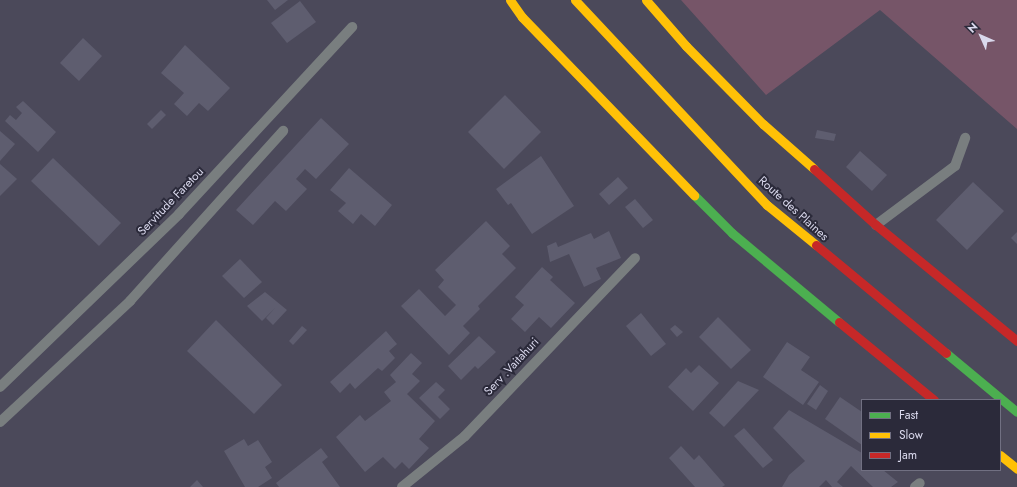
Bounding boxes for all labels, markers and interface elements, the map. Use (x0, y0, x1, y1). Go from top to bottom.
north arrow (961, 16, 1001, 56)
text: N (964, 19, 981, 36)
street label: Servitude Faretou (135, 165, 207, 239)
street label: Route des Plaines (755, 174, 831, 244)
street label: Serv .Vaitahuri (482, 335, 542, 399)
legend (861, 399, 1001, 471)
text: Fast (899, 406, 918, 424)
text: Slow (899, 426, 923, 444)
text: Jam (899, 446, 917, 464)

